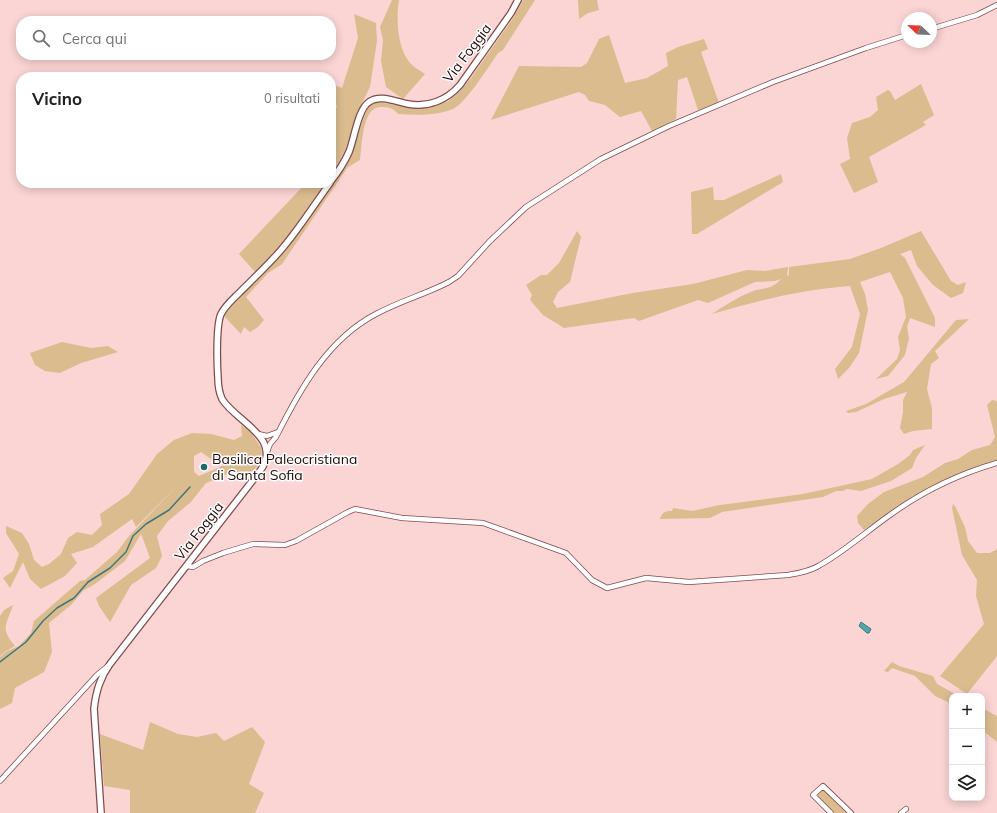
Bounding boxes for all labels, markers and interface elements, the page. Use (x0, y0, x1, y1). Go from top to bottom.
north arrow (901, 12, 937, 48)
search box (16, 16, 336, 60)
street label: Via Foggia (439, 20, 495, 86)
icon: search (30, 27, 52, 49)
text: Cerca qui (62, 29, 127, 48)
text: Vicino (32, 88, 82, 109)
text: 0 risultati (264, 90, 320, 106)
place label: Basilica Paleocristiana di Santa Sofia (212, 450, 357, 484)
marker: Basilica Paleocristiana di Santa Sofia (199, 462, 209, 472)
street label: Via Foggia (171, 498, 227, 564)
map controls (949, 693, 985, 801)
button: + (949, 693, 985, 729)
button: − (949, 729, 985, 765)
button: layers (949, 765, 985, 801)

